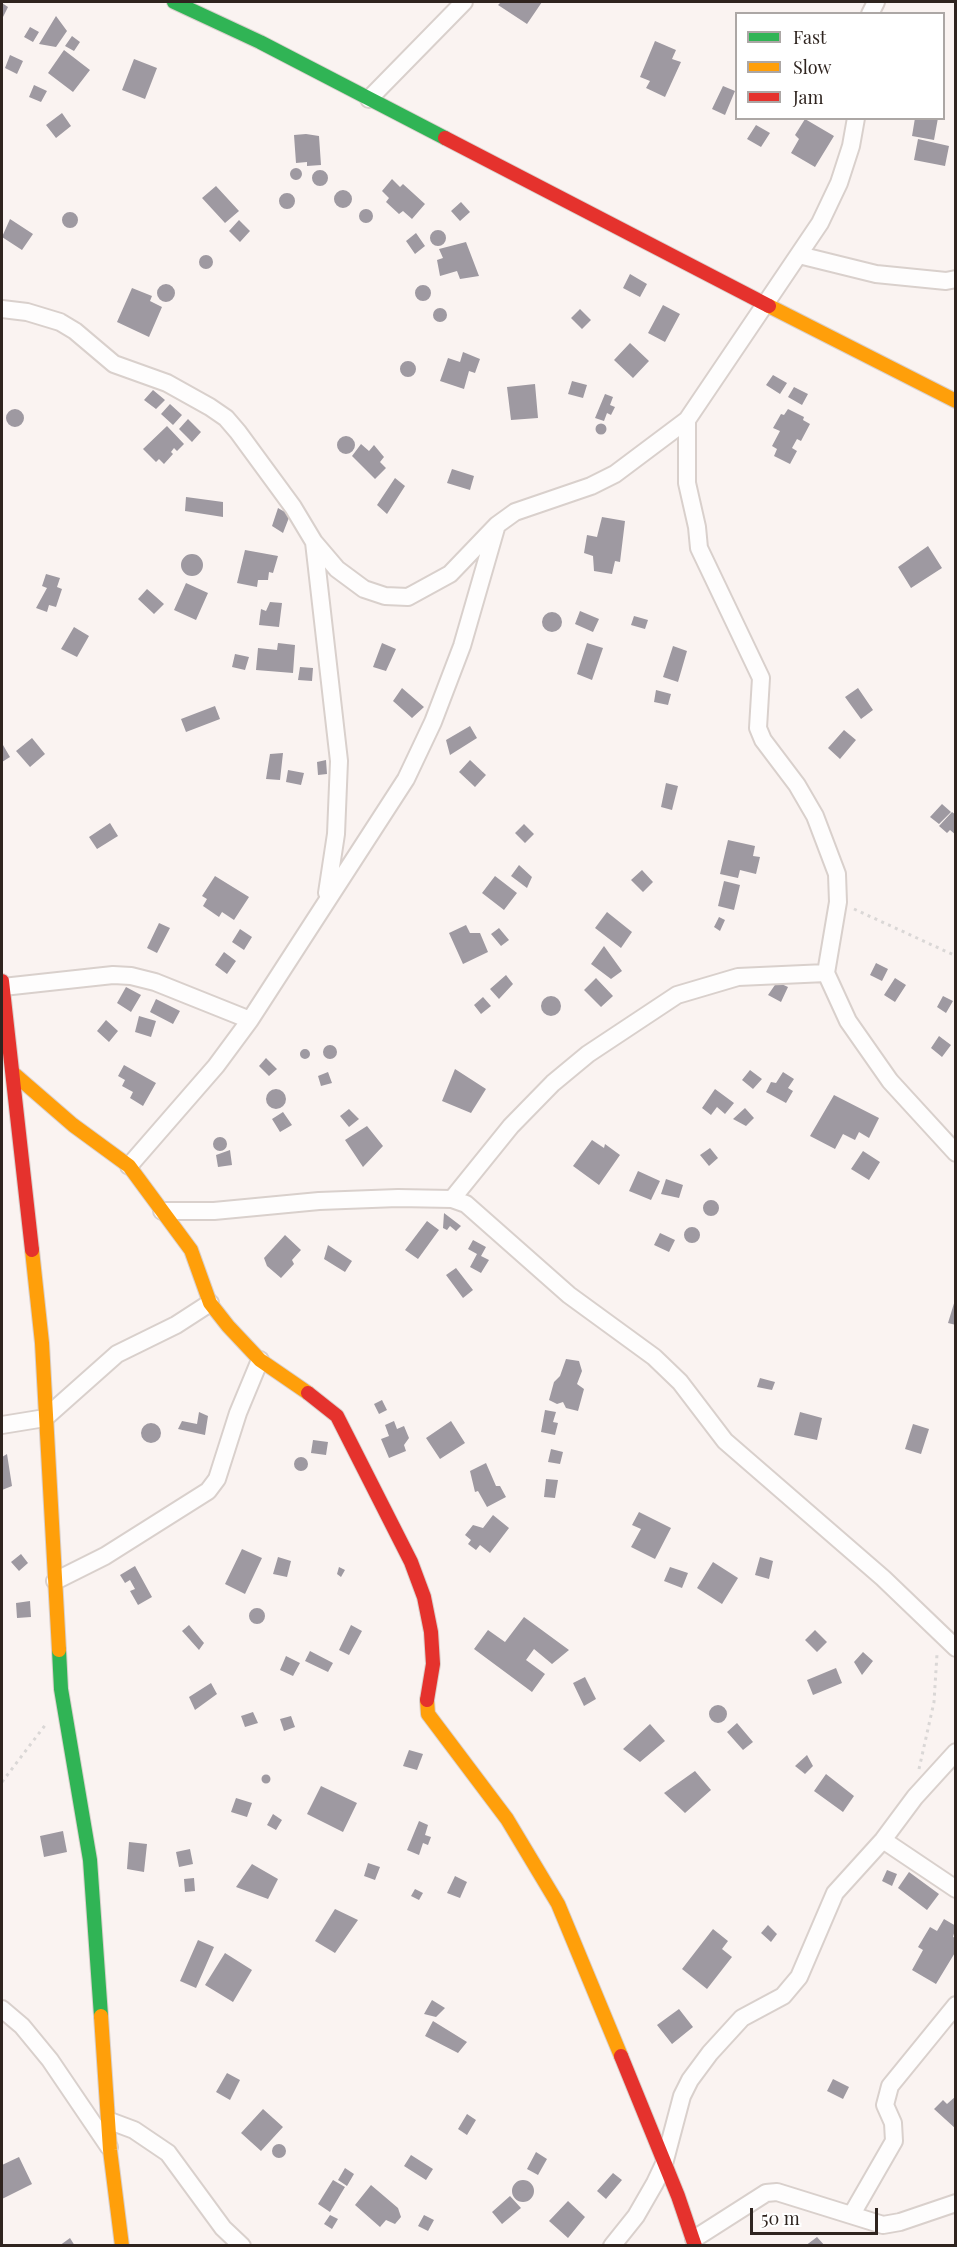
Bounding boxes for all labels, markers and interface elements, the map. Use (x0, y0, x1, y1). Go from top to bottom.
legend (735, 12, 945, 120)
text: Fast (793, 25, 826, 49)
text: Slow (793, 55, 831, 79)
text: Jam (793, 85, 823, 109)
scale bar (753, 2196, 880, 2234)
text: 50 m (761, 2206, 800, 2230)

